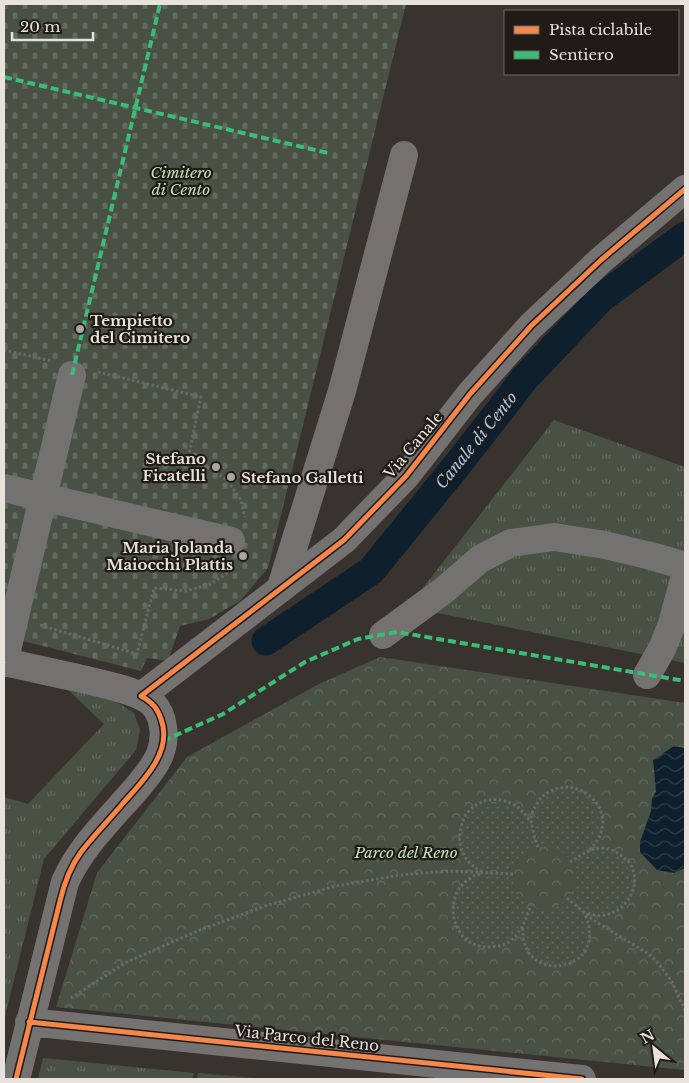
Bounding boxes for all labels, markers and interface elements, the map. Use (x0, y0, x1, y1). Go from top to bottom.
scale bar (12, 10, 94, 42)
legend (504, 10, 679, 75)
text: 20 m (20, 17, 60, 36)
text: Pista ciclabile (549, 20, 652, 39)
text: Sentiero (549, 45, 614, 64)
park label: Cimitero di Cento (150, 163, 212, 199)
place label: Tempietto del Cimitero (90, 311, 190, 347)
marker: Tempietto del Cimitero (74, 323, 86, 335)
water label: Canale di Cento (431, 388, 521, 492)
street label: Via Canale (379, 408, 447, 483)
place label: Stefano Ficatelli (143, 449, 207, 485)
marker: Stefano Ficatelli (210, 461, 222, 473)
place label: Stefano Galletti (241, 468, 364, 487)
marker: Stefano Galletti (225, 471, 237, 483)
place label: Maria Jolanda Maiocchi Plattis (106, 538, 233, 574)
marker: Maria Jolanda Maiocchi Plattis (237, 550, 249, 562)
park label: Parco del Reno (354, 843, 458, 862)
street label: Via Parco del Reno (233, 1021, 380, 1055)
north arrow (629, 1023, 679, 1073)
text: N (638, 1026, 658, 1048)

